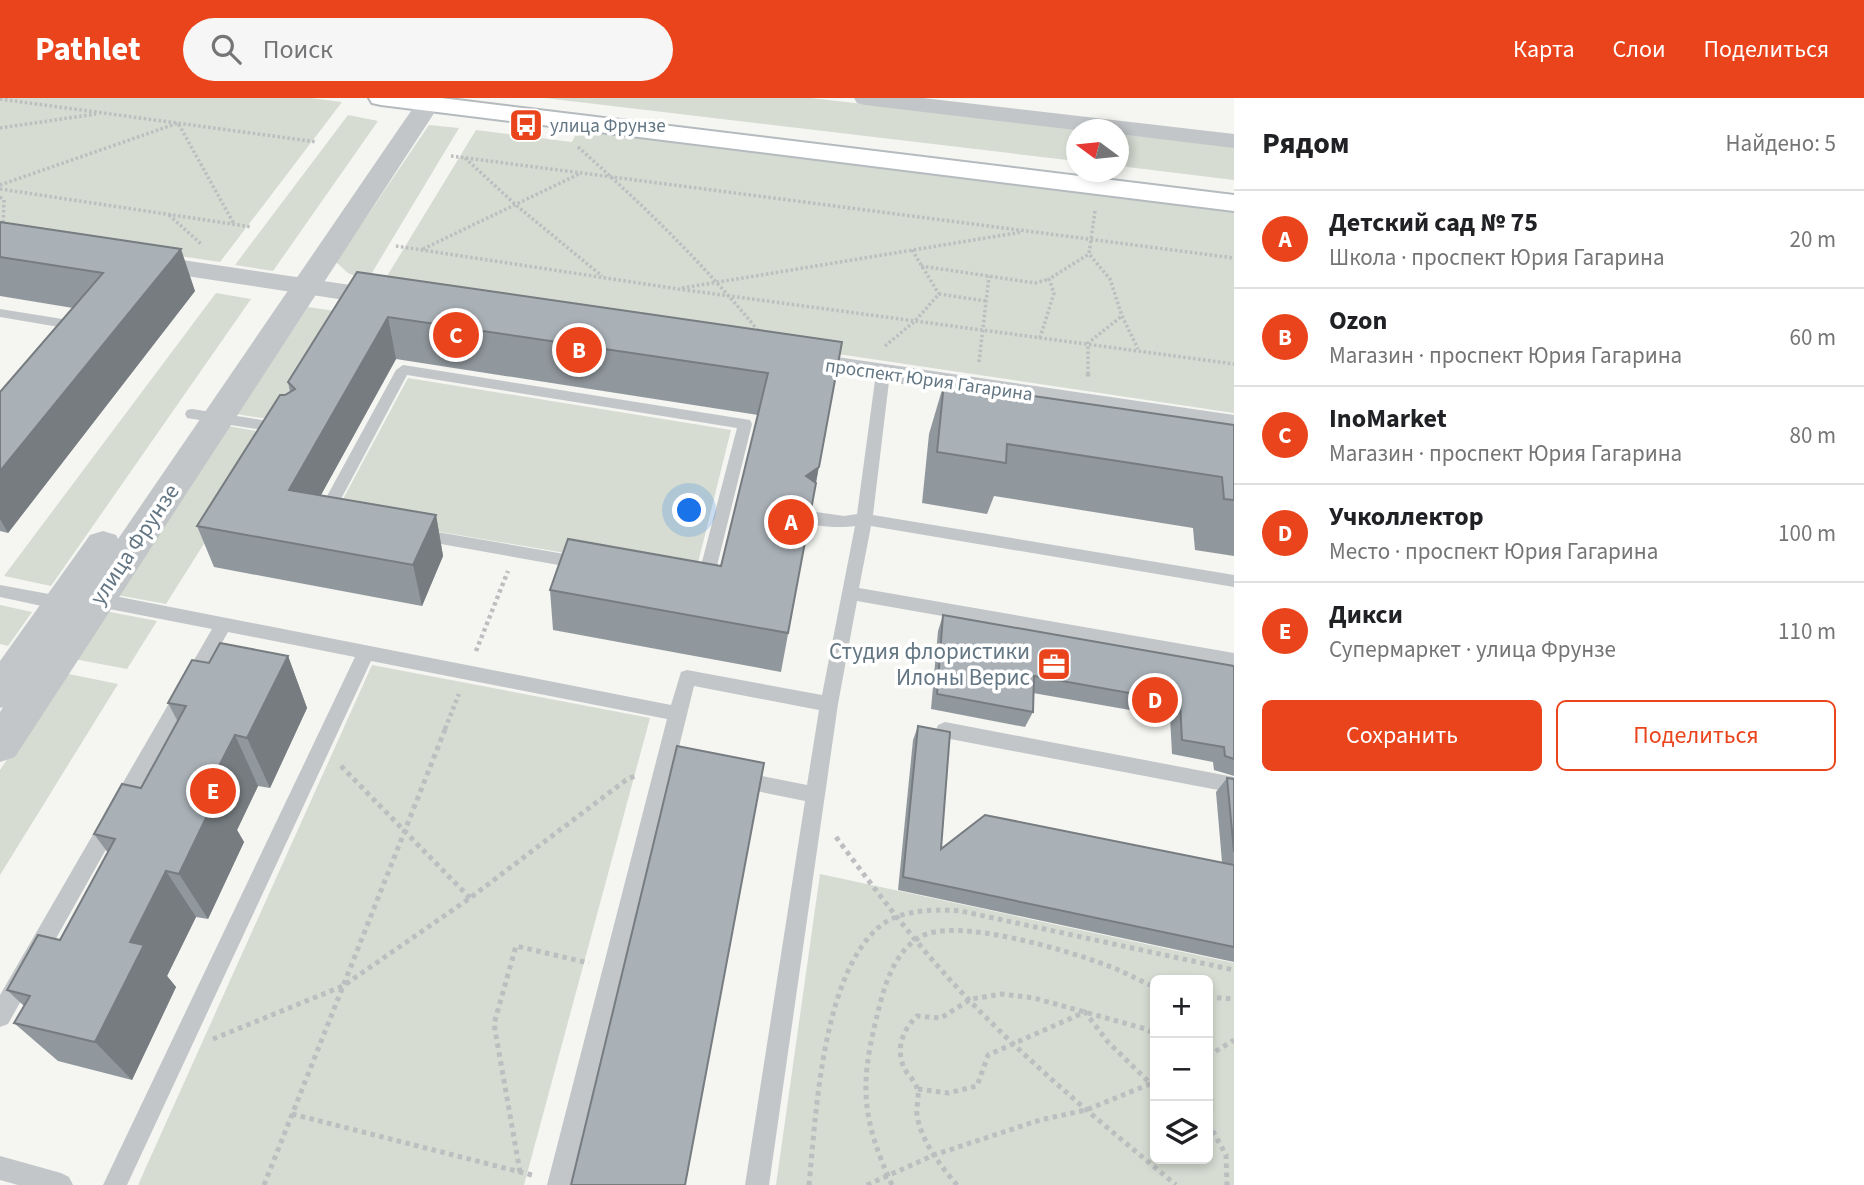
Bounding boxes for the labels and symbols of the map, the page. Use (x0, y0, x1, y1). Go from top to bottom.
bus stop icon: улица Фрунзе (507, 106, 545, 144)
place label: улица Фрунзе (550, 113, 666, 140)
north arrow (1066, 119, 1129, 182)
pin: C (433, 309, 479, 361)
pin: B (556, 324, 602, 376)
street label: проспект Юрия Гагарина (823, 353, 1034, 408)
street label: улица Фрунзе (82, 477, 187, 612)
your location (672, 493, 706, 527)
pin: A (768, 496, 814, 548)
place label: Студия флористики Илоны Верис (829, 635, 1030, 694)
office icon: Студия флористики Илоны Верис (1035, 645, 1073, 683)
pin: D (1132, 674, 1178, 726)
pin: E (190, 765, 236, 817)

